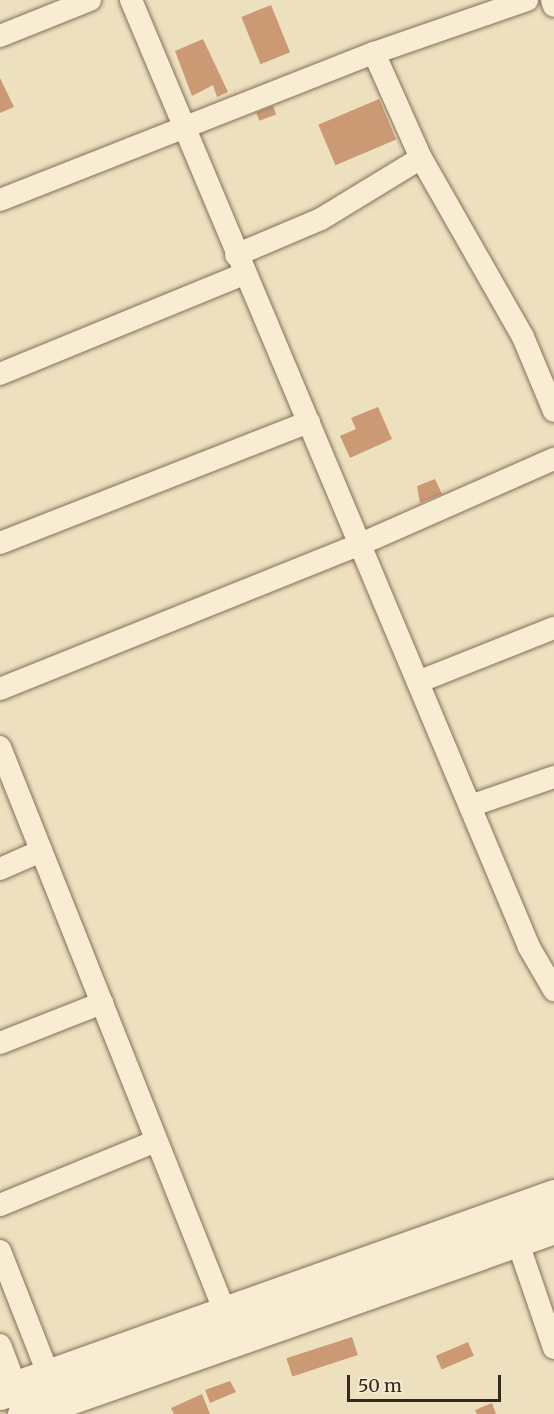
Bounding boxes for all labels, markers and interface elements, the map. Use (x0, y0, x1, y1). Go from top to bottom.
scale bar (350, 1363, 504, 1401)
text: 50 m (358, 1374, 402, 1397)

